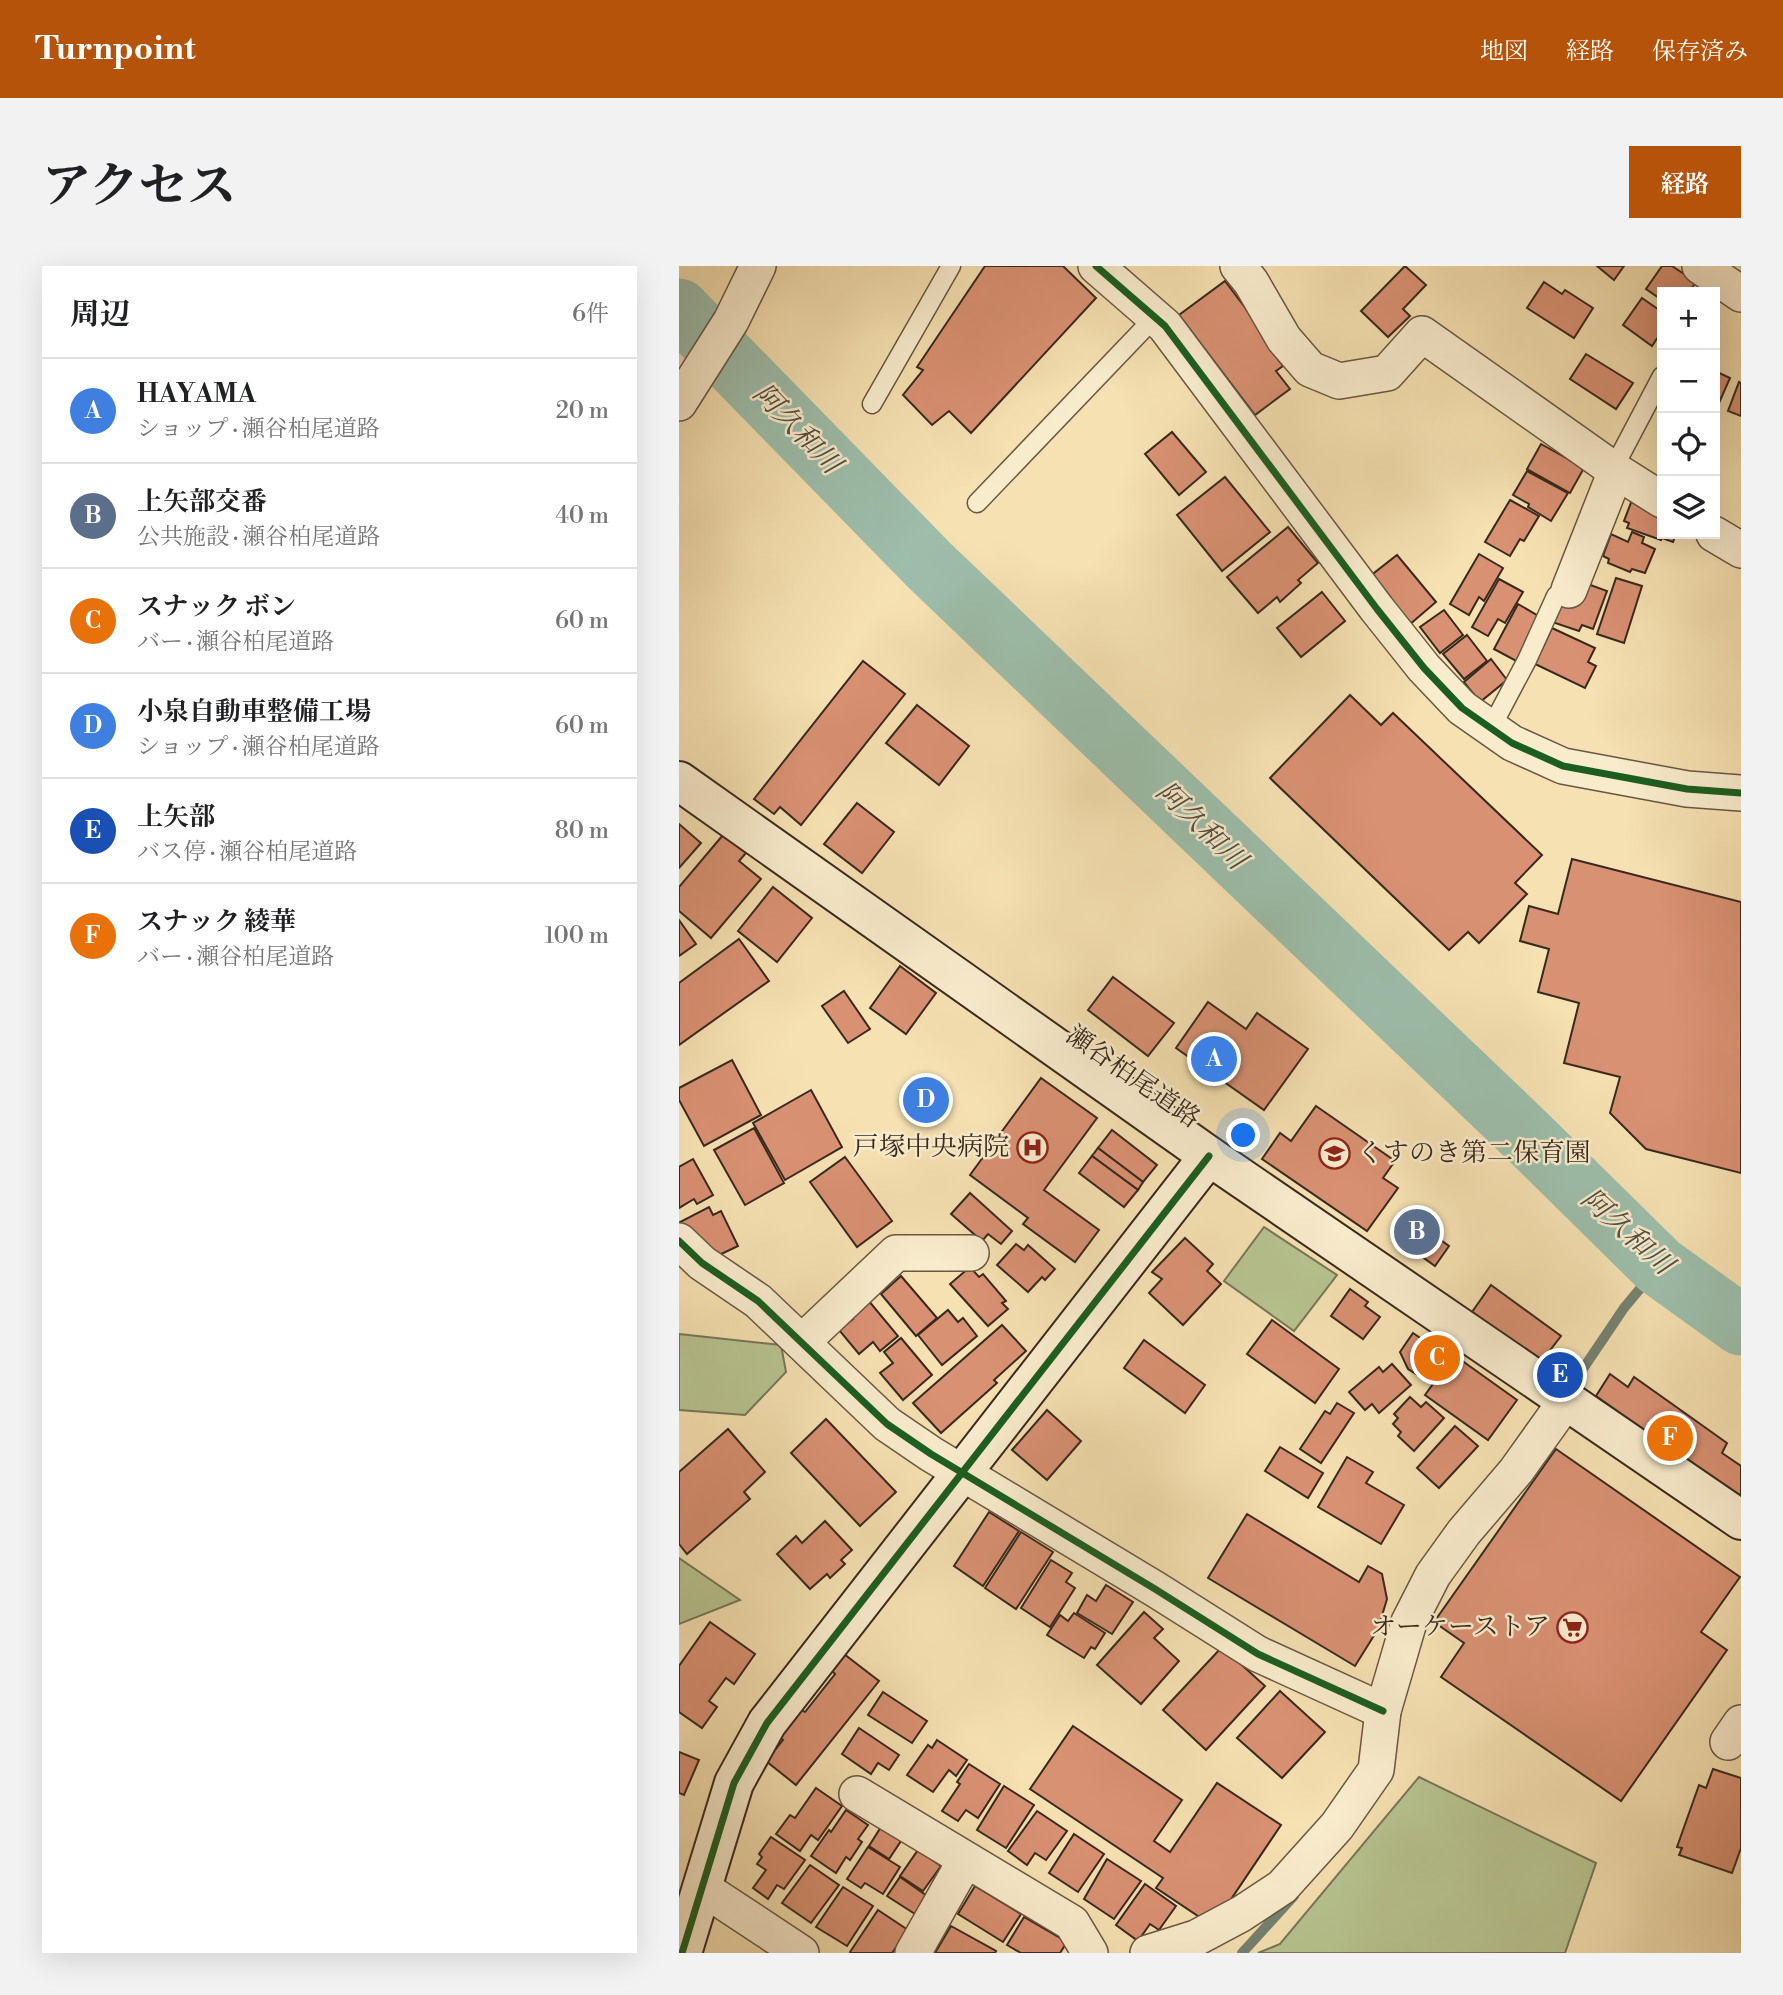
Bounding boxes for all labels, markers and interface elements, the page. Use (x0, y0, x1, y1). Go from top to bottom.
text: Turnpoint (35, 29, 196, 70)
text: 地図 (1480, 37, 1528, 67)
text: 経路 (1566, 37, 1614, 67)
text: 保存済み (1652, 37, 1748, 67)
button: 経路 (1629, 146, 1741, 218)
text: アクセス (42, 157, 237, 218)
map controls (1657, 287, 1720, 539)
button: + (1657, 287, 1720, 350)
text: 周辺 (70, 296, 130, 334)
text: 6件 (572, 300, 609, 328)
button: − (1657, 350, 1720, 413)
water label: 阿久和川 (746, 377, 851, 484)
text: HAYAMA (137, 378, 256, 410)
text: A (85, 397, 101, 425)
text: 20 m (556, 397, 609, 425)
button: locate (1657, 413, 1720, 476)
text: ショップ · 瀬谷柏尾道路 (137, 415, 380, 443)
button: layers (1657, 476, 1720, 539)
text: 上矢部交番 (137, 486, 267, 518)
text: B (84, 502, 102, 530)
text: 40 m (555, 502, 609, 530)
text: 公共施設 · 瀬谷柏尾道路 (137, 523, 380, 551)
text: スナック ボン (137, 591, 296, 623)
text: C (85, 607, 101, 635)
text: 60 m (555, 607, 609, 635)
text: バー · 瀬谷柏尾道路 (137, 628, 334, 656)
text: 小泉自動車整備工場 (137, 696, 371, 728)
text: D (84, 712, 102, 740)
text: 60 m (555, 712, 609, 740)
text: ショップ · 瀬谷柏尾道路 (137, 733, 380, 761)
water label: 阿久和川 (1149, 775, 1256, 880)
text: 上矢部 (137, 801, 215, 833)
text: E (85, 817, 101, 845)
text: 80 m (555, 817, 609, 845)
text: バス停 · 瀬谷柏尾道路 (137, 838, 357, 866)
text: スナック 綾華 (137, 906, 296, 938)
text: F (85, 922, 101, 950)
text: 100 m (544, 922, 609, 950)
text: バー · 瀬谷柏尾道路 (137, 943, 334, 971)
street label: 瀬谷柏尾道路 (1060, 1019, 1206, 1135)
pin: A (1191, 1033, 1237, 1085)
pin: D (903, 1074, 949, 1126)
your location (1226, 1118, 1260, 1152)
hospital icon: 戸塚中央病院 (1015, 1130, 1049, 1164)
place label: 戸塚中央病院 (853, 1131, 1009, 1163)
school or university icon: くすのき第二保育園 (1317, 1136, 1351, 1170)
place label: くすのき第二保育園 (1357, 1137, 1591, 1169)
water label: 阿久和川 (1574, 1182, 1683, 1284)
pin: B (1394, 1206, 1440, 1258)
pin: C (1414, 1332, 1460, 1384)
pin: E (1537, 1349, 1583, 1401)
pin: F (1647, 1412, 1693, 1464)
supermarket icon: オーケーストア (1556, 1610, 1590, 1644)
place label: オーケーストア (1370, 1611, 1550, 1643)

